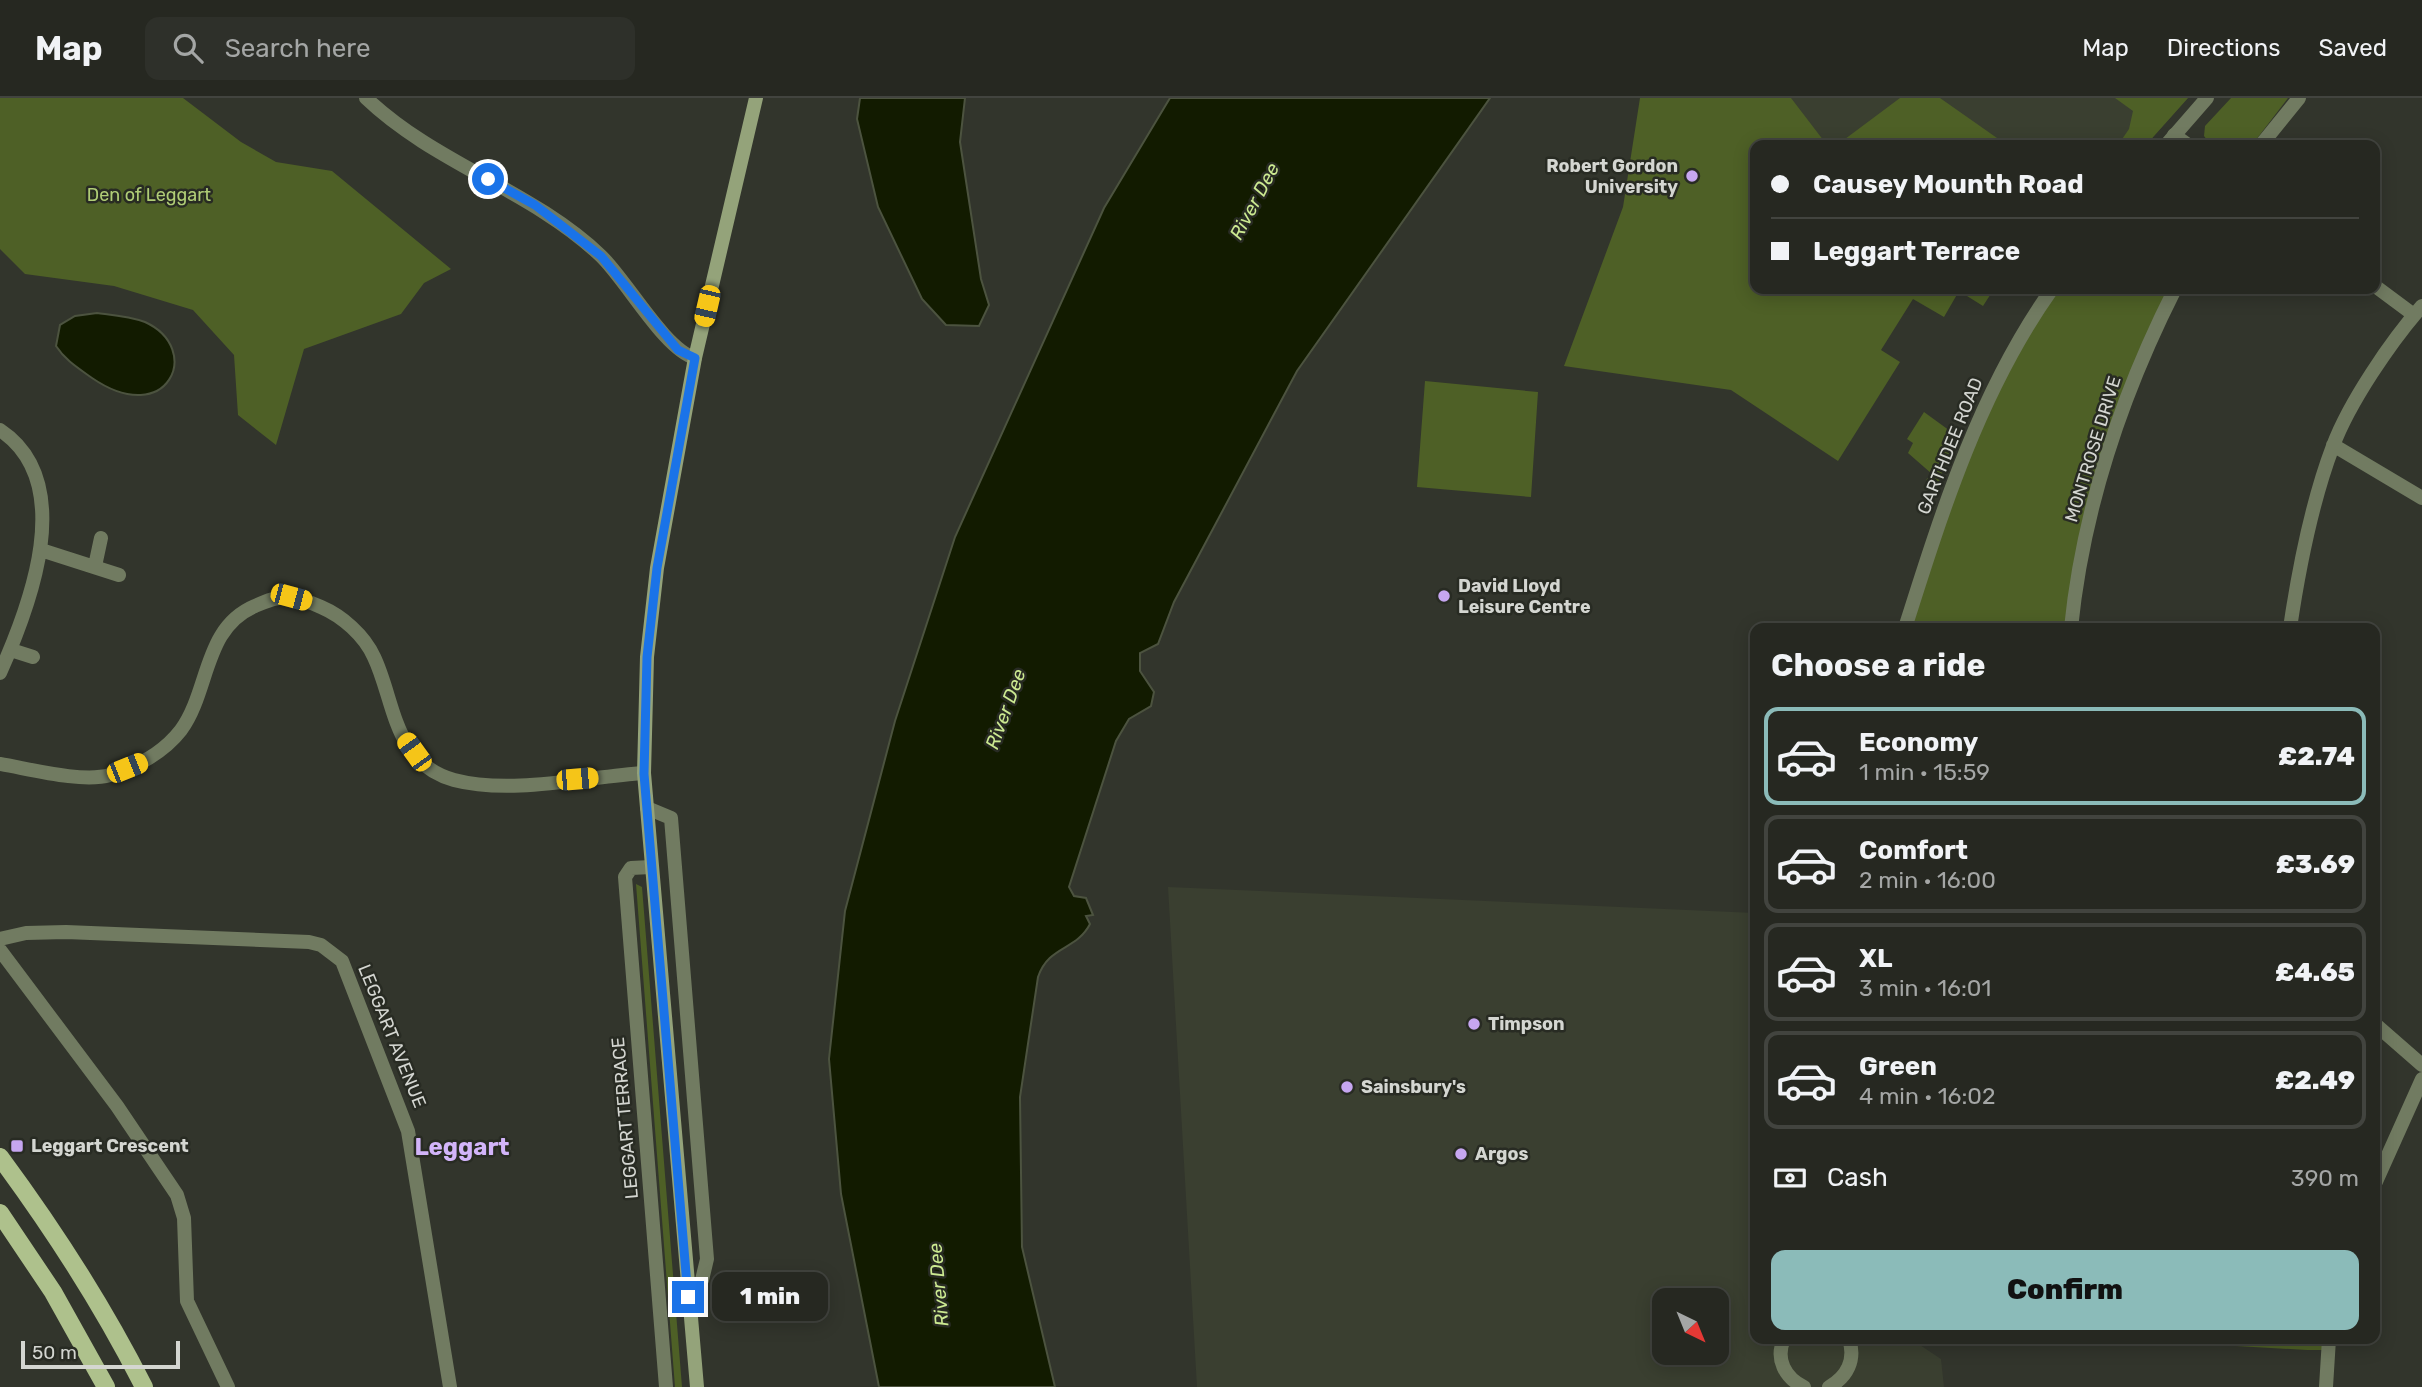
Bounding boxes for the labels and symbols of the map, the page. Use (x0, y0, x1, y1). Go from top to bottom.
place label: Robert Gordon University (1546, 155, 1678, 198)
water label: River Dee (1225, 159, 1284, 244)
route start (472, 163, 504, 195)
marker: Robert Gordon University (1684, 168, 1700, 184)
park label: Den of Leggart (87, 184, 211, 206)
car (693, 283, 722, 329)
street label: MONTROSE DRIVE (2060, 373, 2126, 525)
street label: GARTHDEE ROAD (1912, 374, 1988, 518)
place label: David Lloyd Leisure Centre (1458, 575, 1591, 618)
car (268, 581, 315, 613)
marker: David Lloyd Leisure Centre (1436, 588, 1452, 604)
water label: River Dee (980, 666, 1031, 752)
car (394, 729, 435, 775)
car (104, 750, 151, 786)
car (556, 767, 599, 791)
street label: LEGGART AVENUE (353, 961, 431, 1111)
place label: Timpson (1488, 1013, 1565, 1035)
marker: Timpson (1466, 1016, 1482, 1032)
street label: LEGGART TERRACE (607, 1036, 643, 1200)
place label: Sainsbury's (1361, 1076, 1466, 1098)
marker: Sainsbury's (1339, 1079, 1355, 1095)
district label: Leggart (414, 1133, 510, 1161)
place label: Leggart Crescent (31, 1135, 189, 1157)
marker: Leggart Crescent (9, 1138, 25, 1154)
place label: Argos (1475, 1143, 1528, 1165)
marker: Argos (1453, 1146, 1469, 1162)
water label: River Dee (923, 1242, 954, 1328)
callout: 1 min (712, 1272, 828, 1322)
route end (672, 1281, 704, 1313)
north arrow (1652, 1288, 1729, 1365)
scale bar (21, 1338, 180, 1370)

